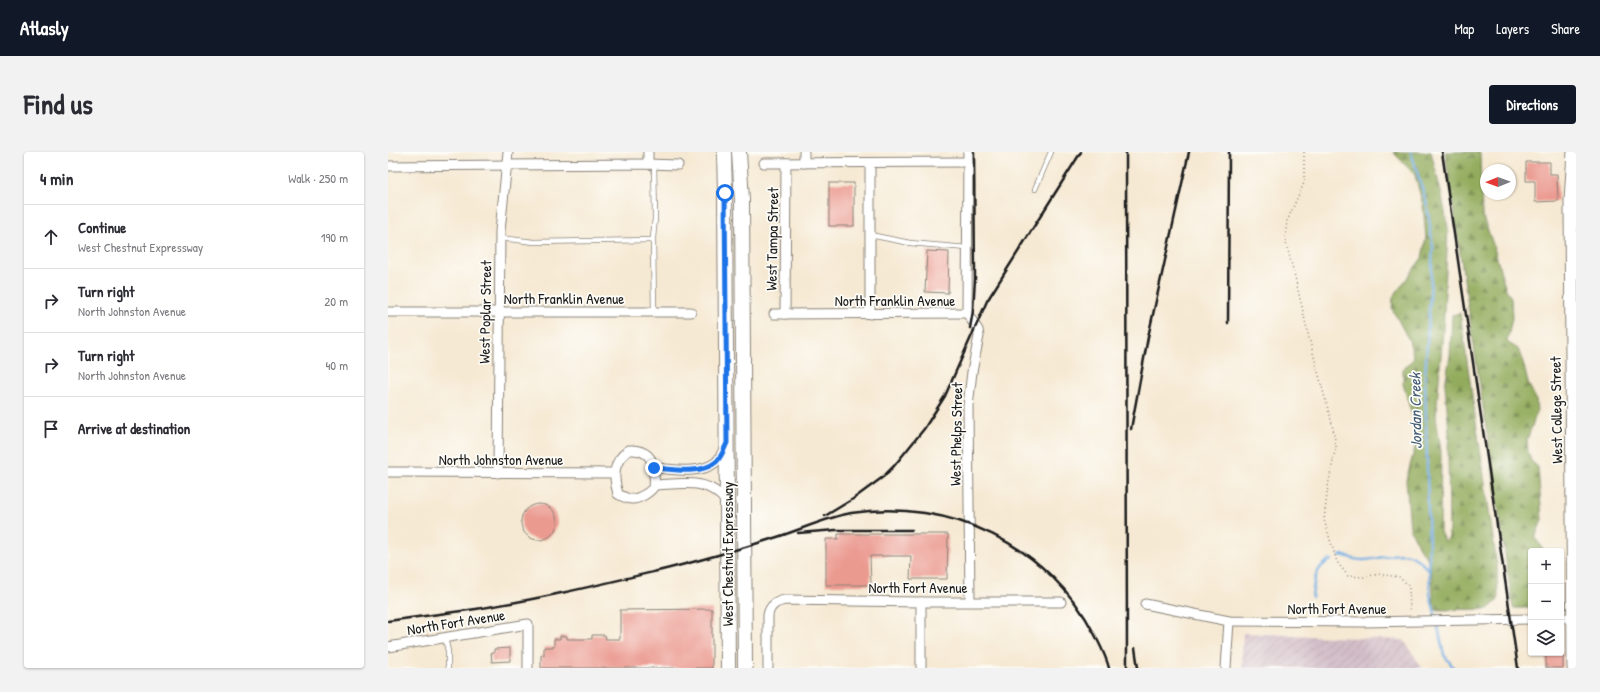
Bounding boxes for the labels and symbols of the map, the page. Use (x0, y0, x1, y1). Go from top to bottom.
north arrow (1480, 164, 1516, 200)
route start (716, 184, 734, 202)
street label: West Tampa Street (761, 186, 783, 291)
street label: West Poplar Street (474, 259, 496, 364)
street label: North Franklin Avenue (504, 288, 624, 309)
street label: North Franklin Avenue (835, 290, 955, 311)
street label: West College Street (1545, 355, 1567, 464)
water label: Jordan Creek (1403, 371, 1427, 449)
street label: West Phelps Street (945, 381, 967, 486)
street label: North Johnston Avenue (439, 449, 563, 470)
route end (645, 459, 663, 477)
street label: West Chestnut Expressway (717, 482, 738, 626)
street label: North Fort Avenue (869, 577, 967, 598)
street label: North Fort Avenue (1288, 598, 1386, 619)
street label: North Fort Avenue (406, 604, 506, 640)

